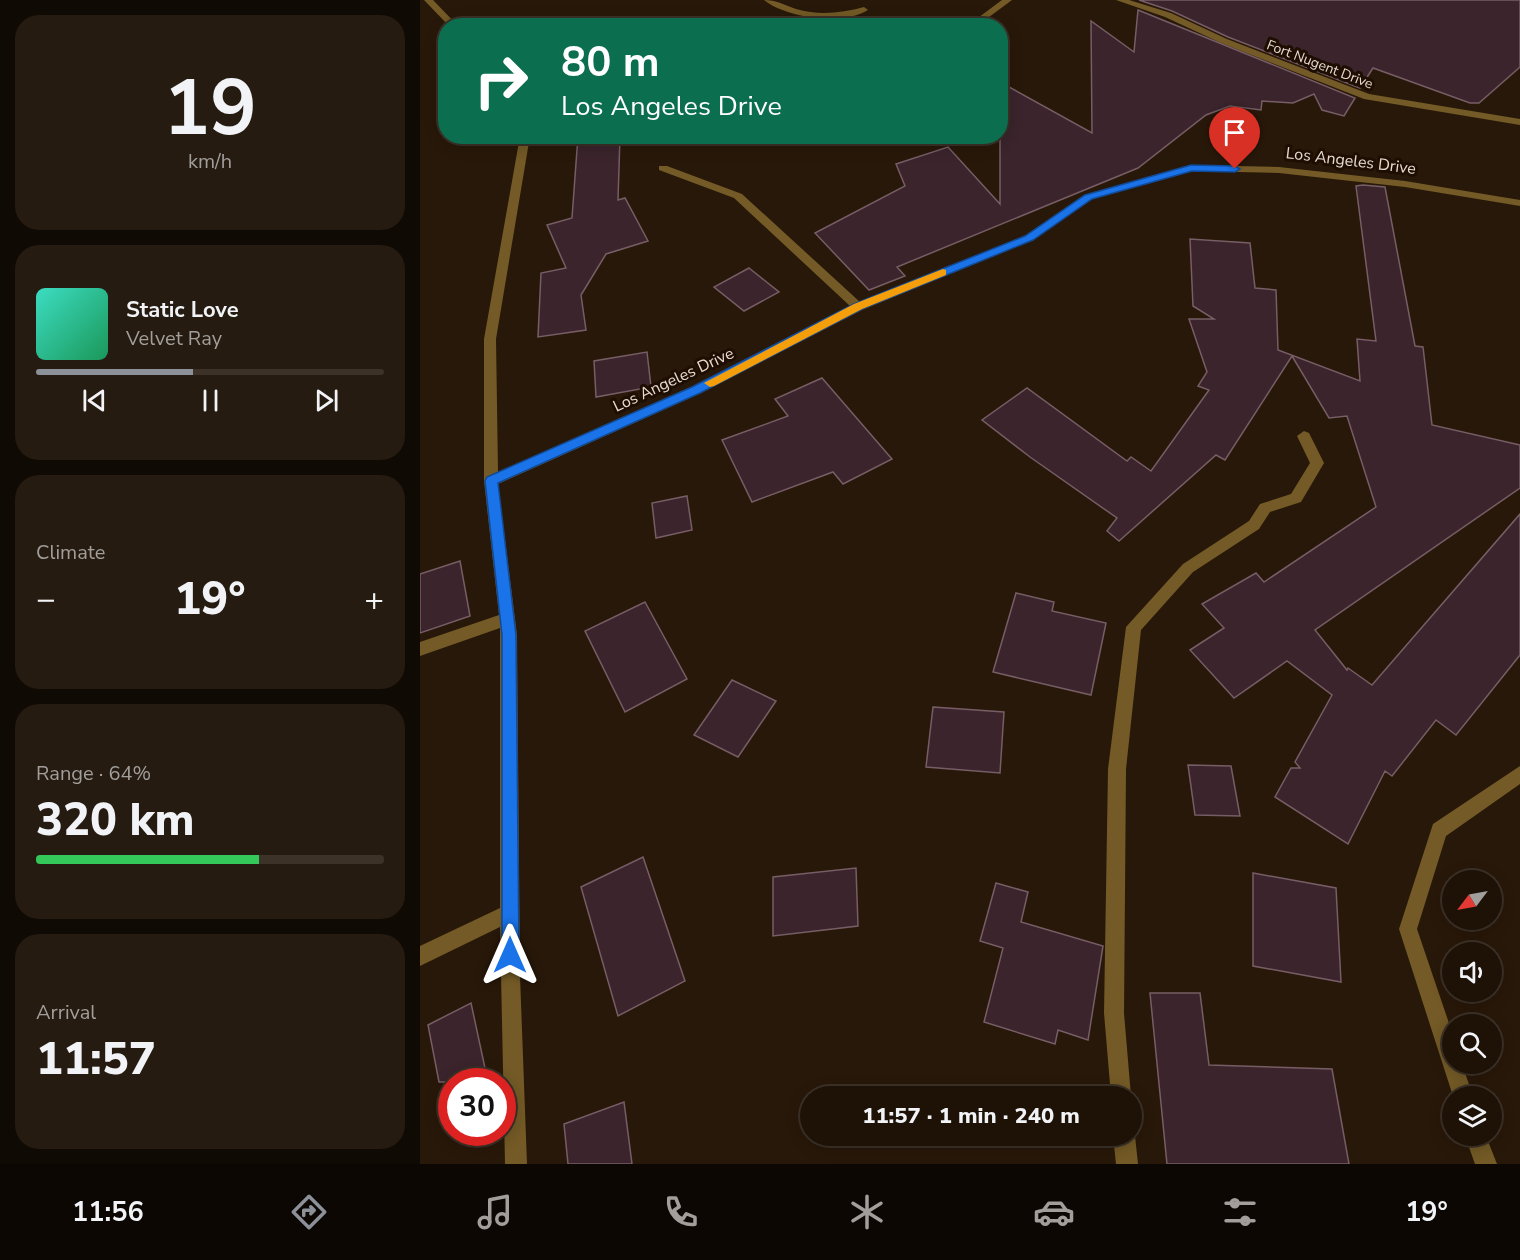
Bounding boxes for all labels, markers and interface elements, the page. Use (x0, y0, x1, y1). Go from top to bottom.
text: 80 m (561, 34, 660, 91)
street label: Fort Nugent Drive (1264, 35, 1376, 94)
icon: right (462, 42, 540, 120)
text: 19 (163, 55, 257, 162)
text: Los Angeles Drive (561, 88, 782, 125)
pin (1209, 107, 1260, 169)
icon: arrive (1218, 116, 1251, 149)
street label: Los Angeles Drive (1285, 142, 1417, 180)
text: km/h (188, 148, 232, 175)
text: Static Love (126, 295, 239, 325)
text: Velvet Ray (126, 325, 222, 352)
street label: Los Angeles Drive (609, 342, 737, 418)
icon: previous (78, 384, 111, 417)
icon: pause (194, 384, 227, 417)
icon: next (310, 384, 343, 417)
text: Climate (36, 539, 105, 566)
text: 19° (174, 569, 246, 630)
text: − (36, 577, 56, 622)
text: + (364, 577, 384, 622)
text: Range · 64% (36, 760, 151, 787)
text: 320 km (36, 790, 195, 851)
north arrow (1442, 870, 1502, 930)
map controls (1442, 870, 1502, 1146)
position arrow (478, 923, 542, 987)
button: sound (1442, 942, 1502, 1002)
text: Arrival (36, 999, 96, 1026)
button: search (1442, 1014, 1502, 1074)
text: 11:57 (36, 1029, 156, 1090)
speed limit sign: 30 (438, 1068, 516, 1146)
button: layers (1442, 1086, 1502, 1146)
text: 11:57 · 1 min · 240 m (862, 1101, 1080, 1131)
icon: directions (288, 1191, 330, 1233)
icon: music (474, 1191, 516, 1233)
icon: phone (660, 1191, 702, 1233)
icon: climate (846, 1191, 888, 1233)
icon: car (1033, 1191, 1075, 1233)
icon: filters (1219, 1191, 1261, 1233)
text: 11:56 (72, 1194, 144, 1231)
text: 19° (1405, 1194, 1448, 1231)

